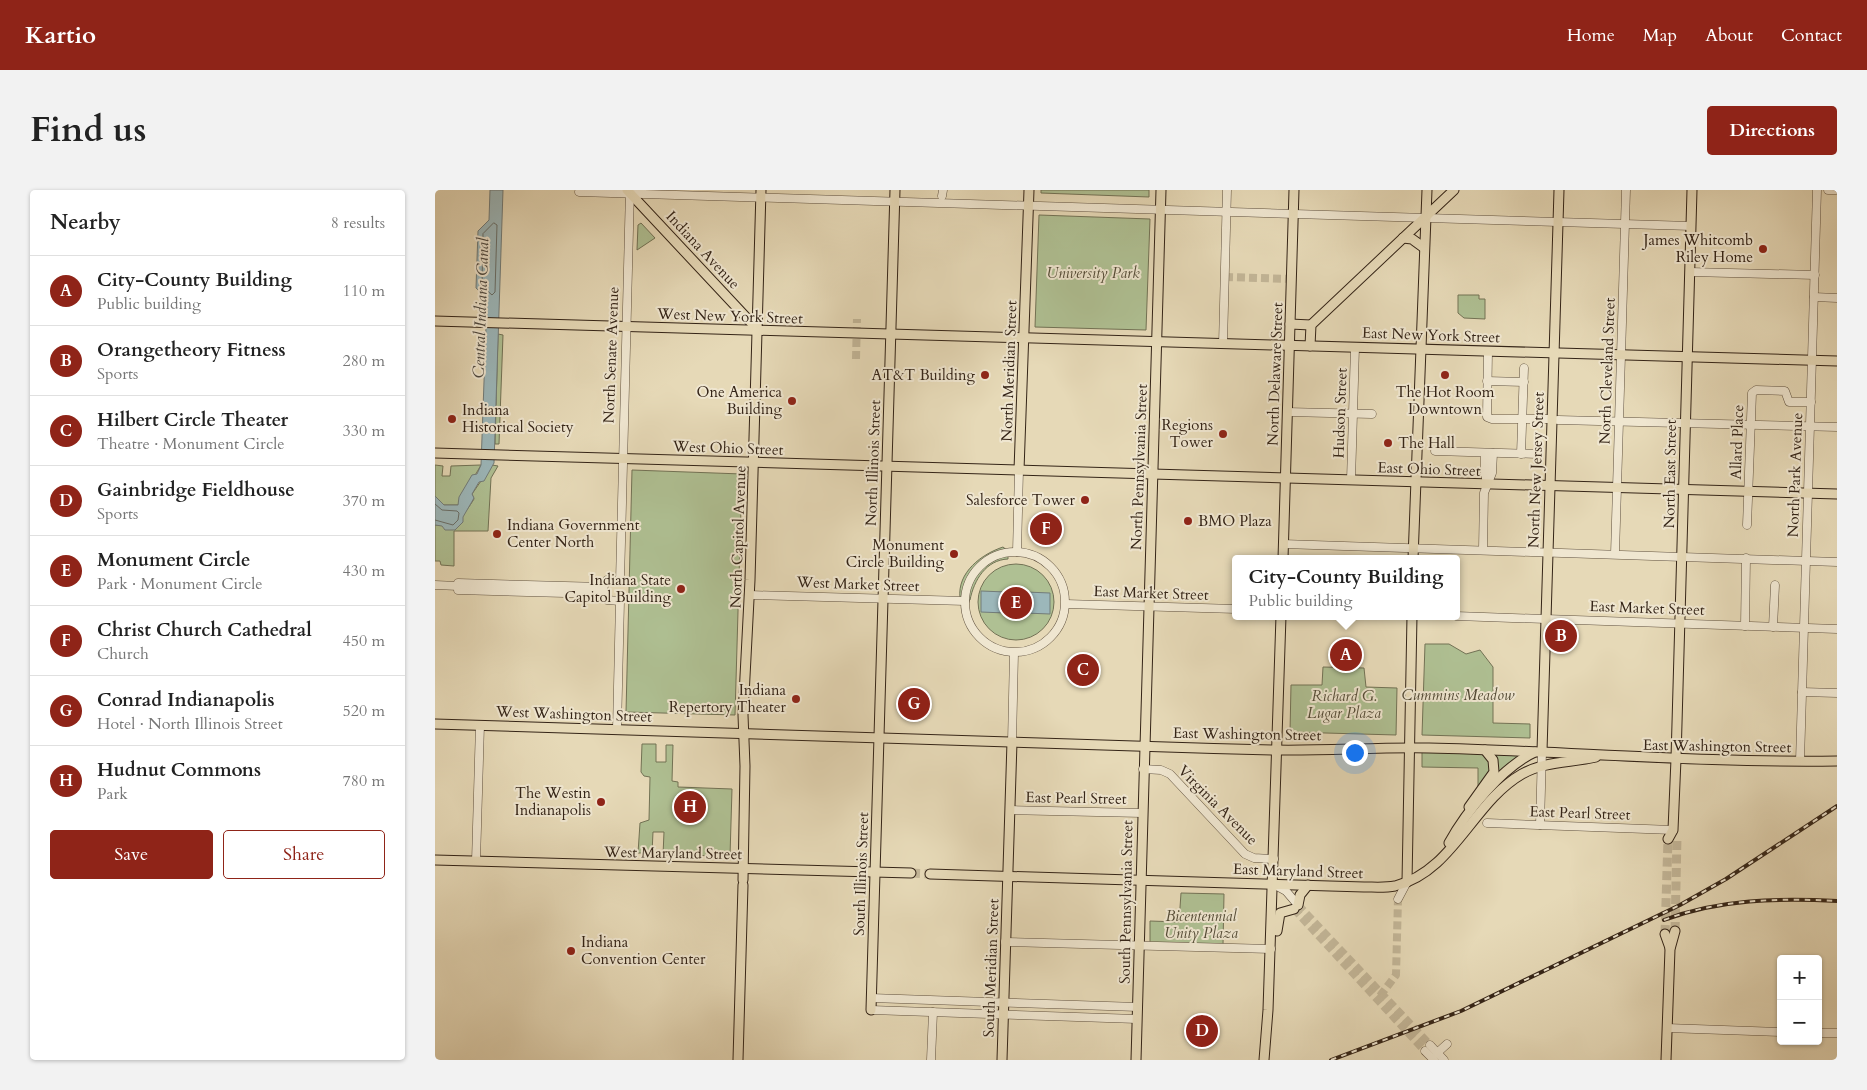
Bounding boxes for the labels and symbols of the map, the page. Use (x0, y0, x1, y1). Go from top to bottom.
street label: Indiana Avenue (662, 207, 745, 294)
place label: James Whitcomb Riley Home (1641, 230, 1753, 267)
water label: Central Indiana Canal (468, 237, 494, 379)
marker: James Whitcomb Riley Home (1757, 243, 1769, 255)
park label: University Park (1046, 263, 1140, 283)
street label: North Senate Avenue (599, 286, 623, 424)
street label: North Cleveland Street (1594, 297, 1620, 445)
street label: North Meridian Street (997, 300, 1021, 442)
street label: North Delaware Street (1263, 302, 1288, 446)
street label: West New York Street (656, 303, 803, 329)
street label: East New York Street (1362, 323, 1501, 347)
place label: AT&T Building (872, 365, 976, 385)
street label: Hudson Street (1328, 367, 1352, 459)
marker: AT&T Building (979, 369, 991, 381)
marker: The Hot Room Downtown (1439, 369, 1451, 381)
place label: One America Building (696, 382, 783, 419)
place label: The Hot Room Downtown (1396, 382, 1495, 419)
street label: North Pennsylvania Street (1126, 383, 1152, 550)
street label: North New Jersey Street (1523, 391, 1549, 548)
marker: One America Building (786, 395, 798, 407)
street label: North Illinois Street (861, 399, 885, 526)
place label: Indiana Historical Society (462, 400, 574, 437)
street label: Allard Place (1726, 404, 1748, 480)
street label: North Park Avenue (1783, 412, 1807, 538)
marker: Indiana Historical Society (446, 413, 458, 425)
place label: Regions Tower (1162, 415, 1214, 452)
street label: North East Street (1659, 419, 1681, 529)
marker: Regions Tower (1217, 428, 1229, 440)
place label: The Hall (1398, 433, 1455, 453)
street label: West Ohio Street (671, 436, 784, 460)
marker: The Hall (1382, 437, 1394, 449)
street label: East Ohio Street (1377, 457, 1481, 481)
street label: North Capitol Avenue (726, 465, 750, 609)
place label: Salesforce Tower (966, 490, 1076, 510)
marker: Salesforce Tower (1079, 494, 1091, 506)
pin: F (1030, 510, 1062, 548)
place label: BMO Plaza (1198, 511, 1272, 531)
place label: Indiana Government Center North (507, 515, 640, 552)
marker: BMO Plaza (1182, 515, 1194, 527)
marker: Indiana Government Center North (491, 528, 503, 540)
place label: Monument Circle Building (846, 535, 945, 572)
marker: Monument Circle Building (948, 548, 960, 560)
place label: Indiana State Capitol Building (565, 570, 672, 607)
street label: West Market Street (795, 572, 920, 596)
street label: East Market Street (1093, 581, 1209, 605)
marker: Indiana State Capitol Building (675, 583, 687, 595)
pin: E (1000, 584, 1032, 622)
street label: East Market Street (1589, 596, 1705, 620)
pin: B (1545, 617, 1577, 655)
pin: A (1330, 636, 1362, 674)
pin: C (1067, 651, 1099, 689)
place label: Indiana Repertory Theater (669, 680, 787, 717)
pin: G (898, 685, 930, 723)
park label: Cummins Meadow (1402, 685, 1515, 705)
park label: Richard G. Lugar Plaza (1307, 686, 1381, 723)
marker: Indiana Repertory Theater (790, 693, 802, 705)
street label: West Washington Street (495, 701, 653, 727)
street label: East Washington Street (1173, 723, 1322, 745)
street label: East Washington Street (1643, 735, 1792, 757)
your location (1342, 740, 1368, 766)
street label: Virginia Avenue (1174, 761, 1262, 849)
place label: The Westin Indianapolis (515, 783, 591, 820)
street label: East Pearl Street (1025, 787, 1127, 809)
pin: H (674, 788, 706, 826)
marker: The Westin Indianapolis (595, 796, 607, 808)
street label: East Pearl Street (1529, 801, 1631, 825)
street label: South Illinois Street (849, 812, 873, 936)
street label: South Pennsylvania Street (1115, 820, 1137, 984)
street label: West Maryland Street (603, 842, 742, 864)
street label: East Maryland Street (1232, 859, 1364, 883)
street label: South Meridian Street (979, 898, 1003, 1038)
park label: Bicentennial Unity Plaza (1164, 906, 1238, 943)
place label: Indiana Convention Center (581, 932, 706, 969)
marker: Indiana Convention Center (565, 945, 577, 957)
pin: D (1186, 1012, 1218, 1050)

